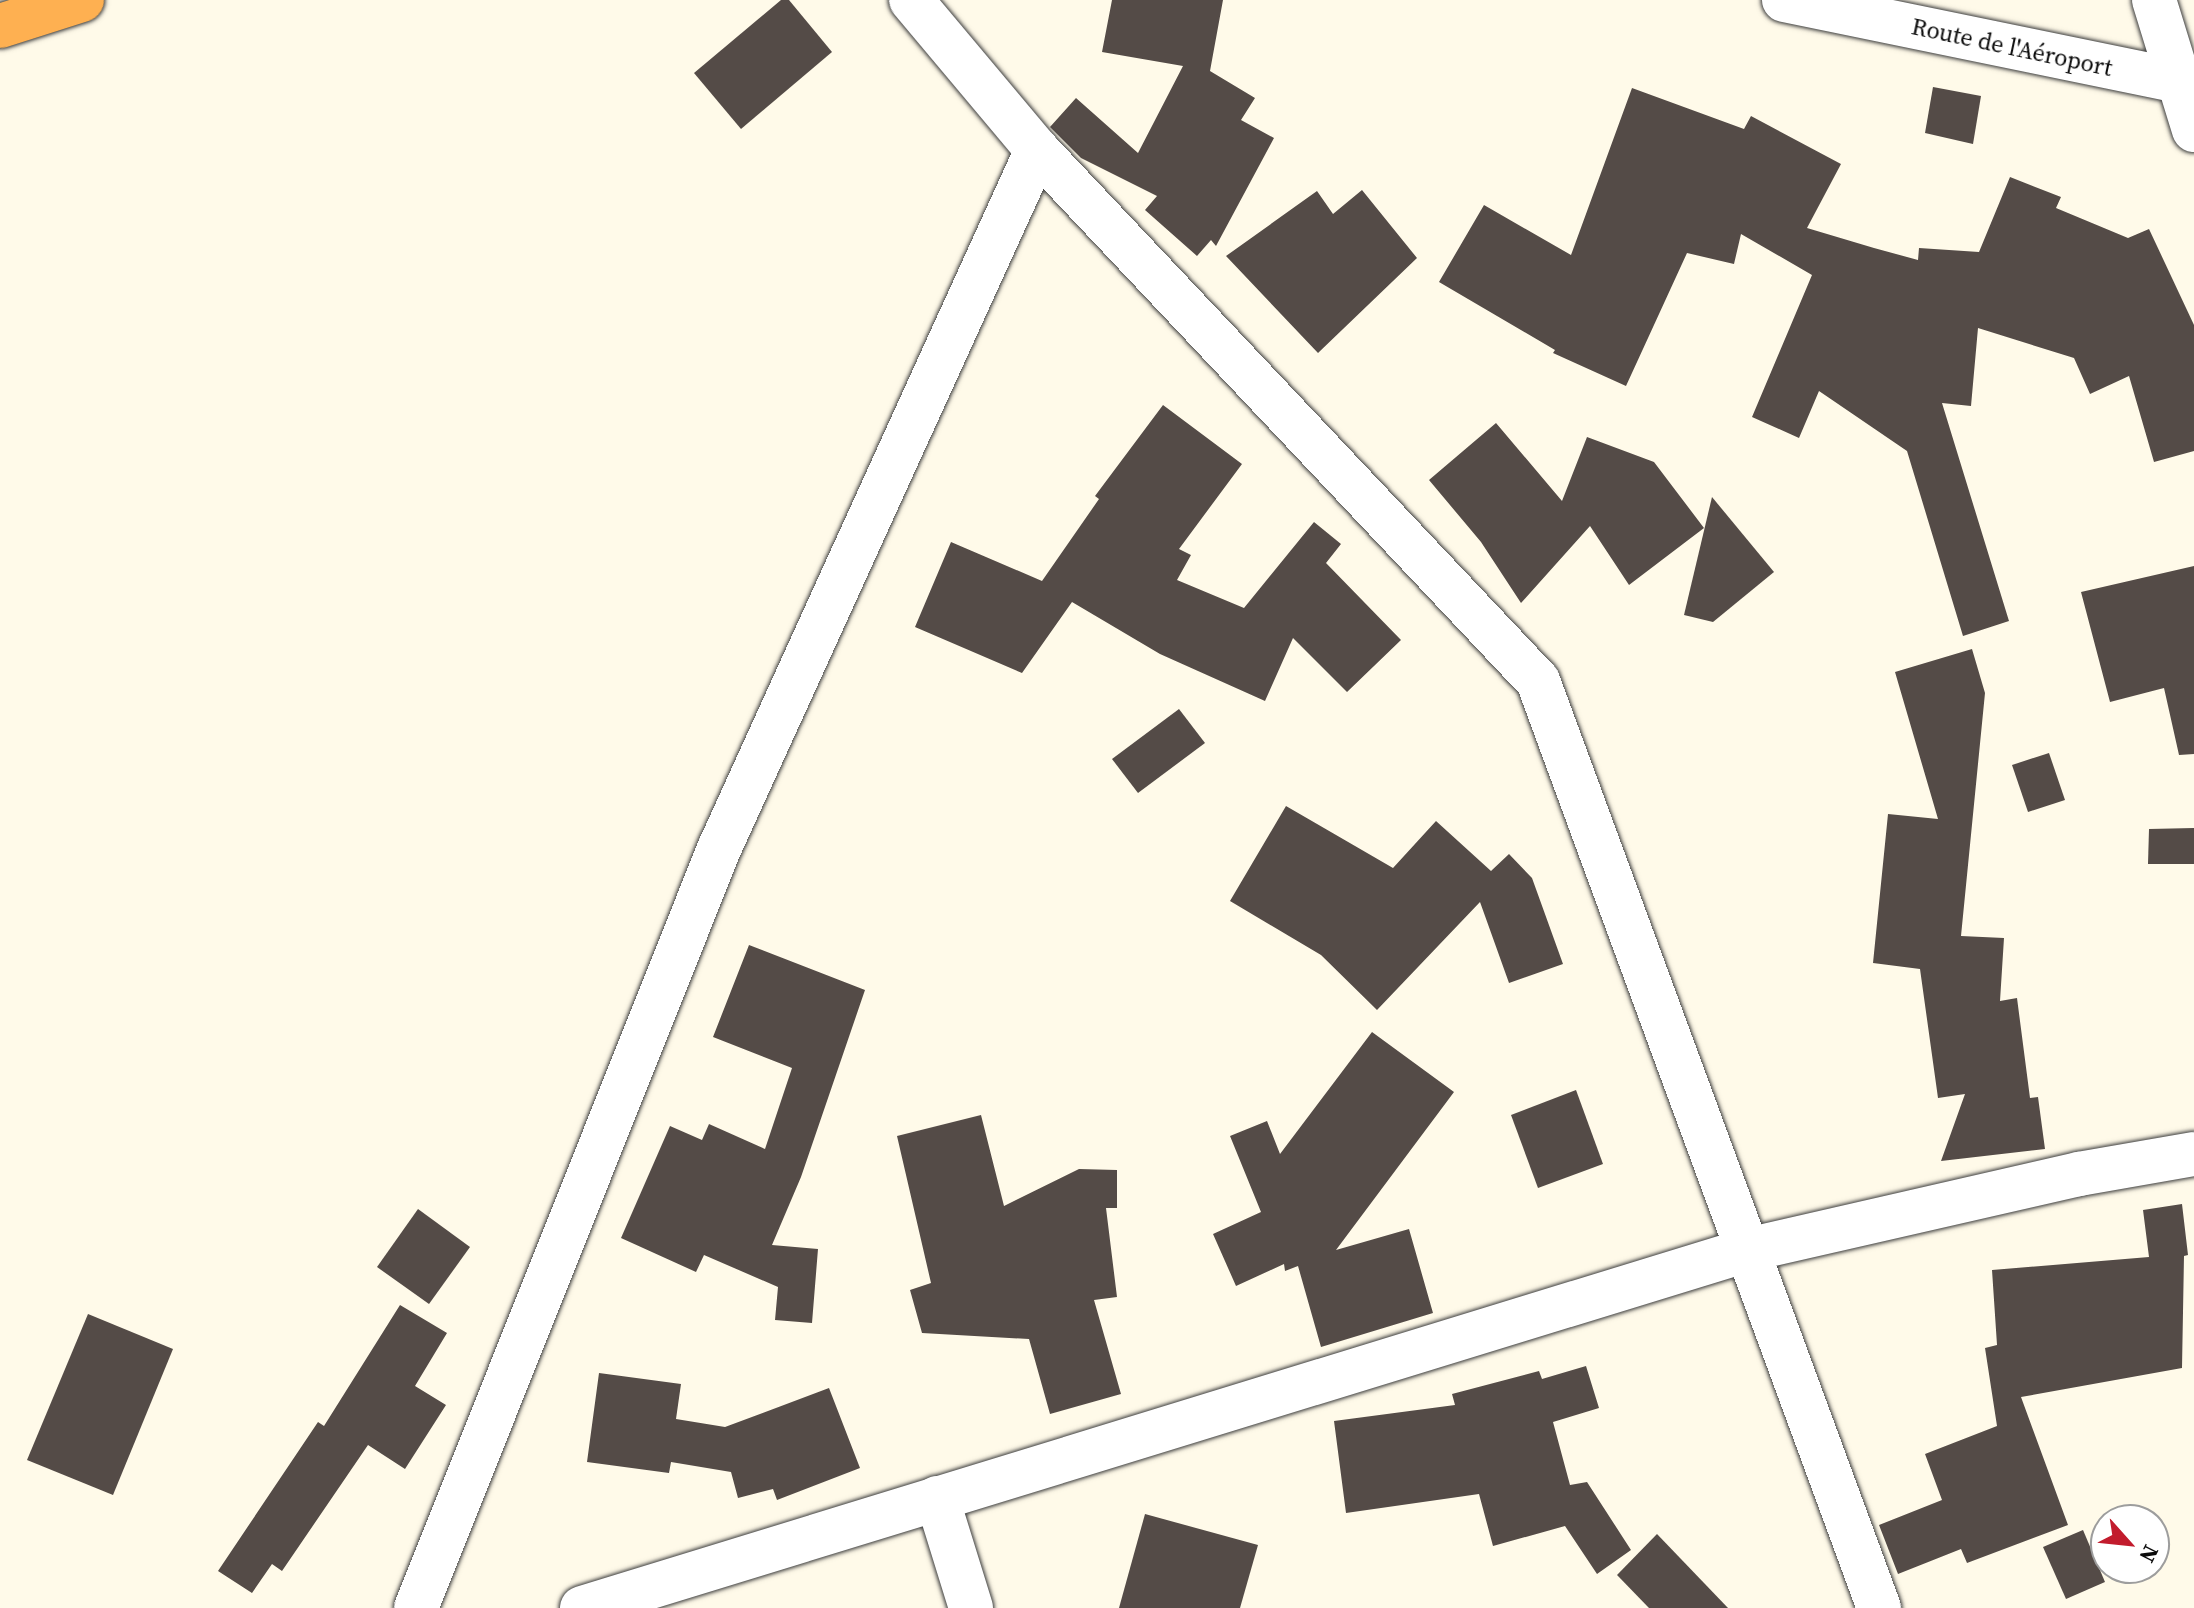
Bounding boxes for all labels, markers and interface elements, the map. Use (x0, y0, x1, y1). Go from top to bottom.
street label: Route de l'Aéroport (1909, 12, 2115, 82)
north arrow (2090, 1504, 2170, 1584)
text: N (2133, 1540, 2167, 1568)

